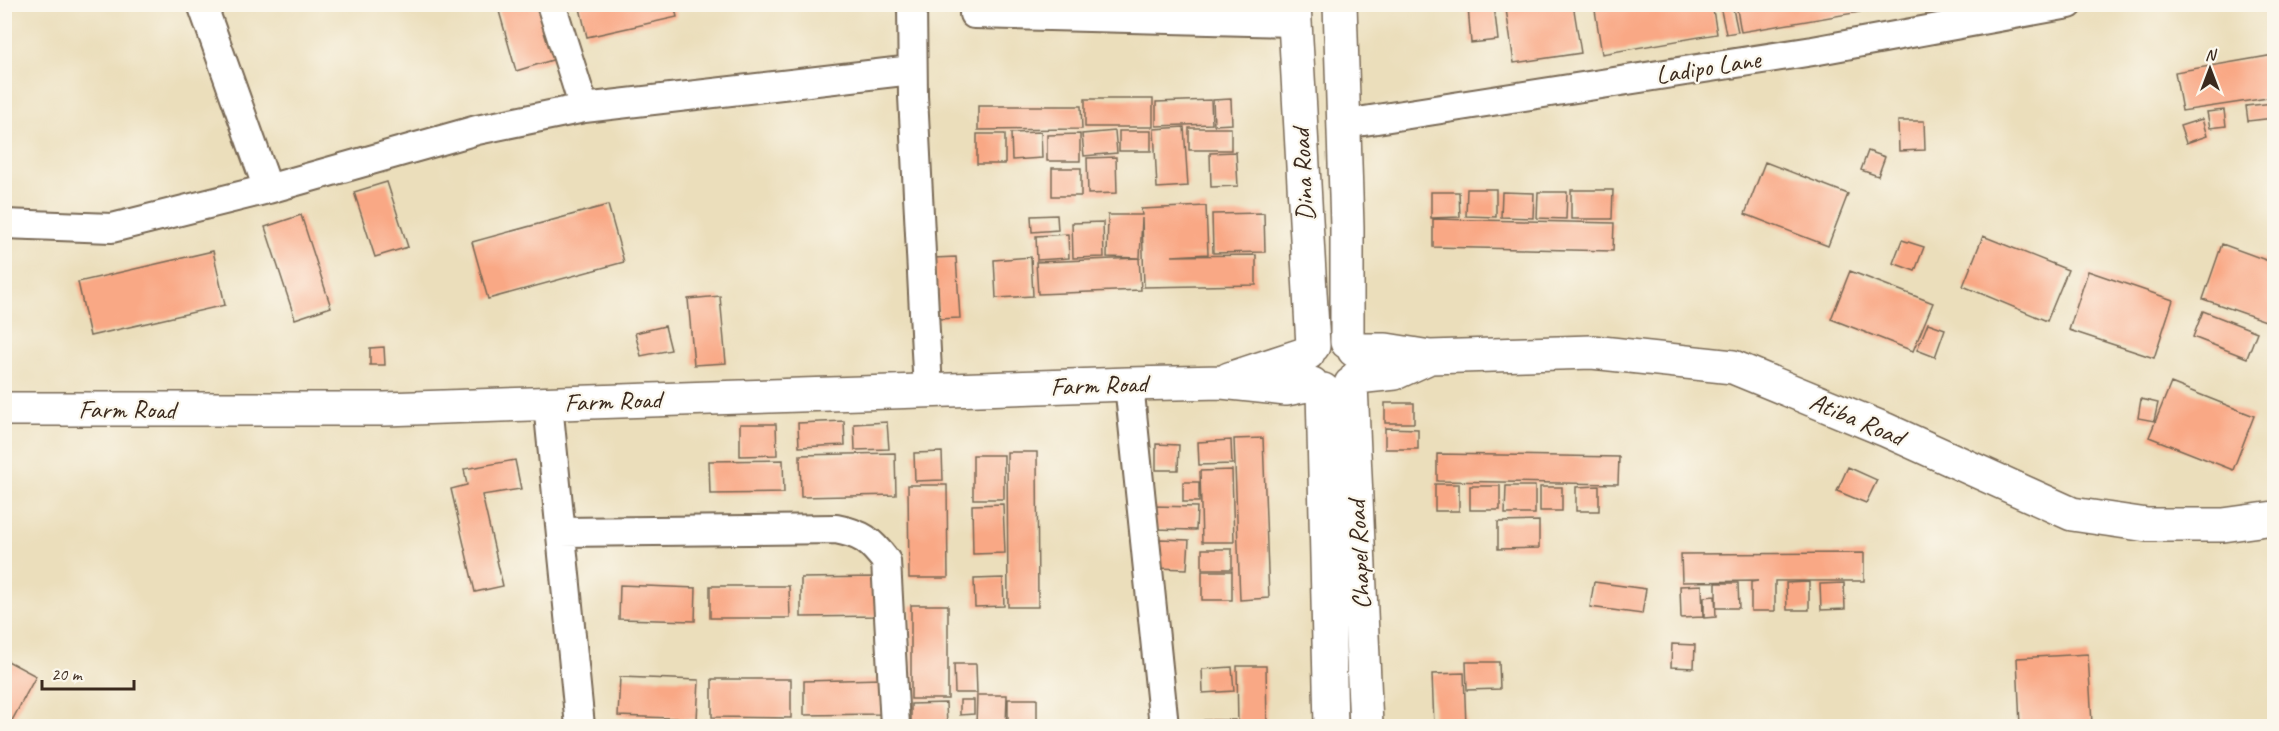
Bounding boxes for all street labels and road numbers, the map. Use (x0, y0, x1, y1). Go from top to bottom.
street label: Ladipo Lane (1653, 42, 1764, 92)
street label: Dina Road (1284, 124, 1322, 222)
street label: Farm Road (1050, 367, 1152, 403)
street label: Farm Road (564, 383, 666, 419)
street label: Atiba Road (1805, 384, 1913, 455)
street label: Farm Road (79, 393, 179, 426)
street label: Chapel Road (1339, 496, 1378, 610)

